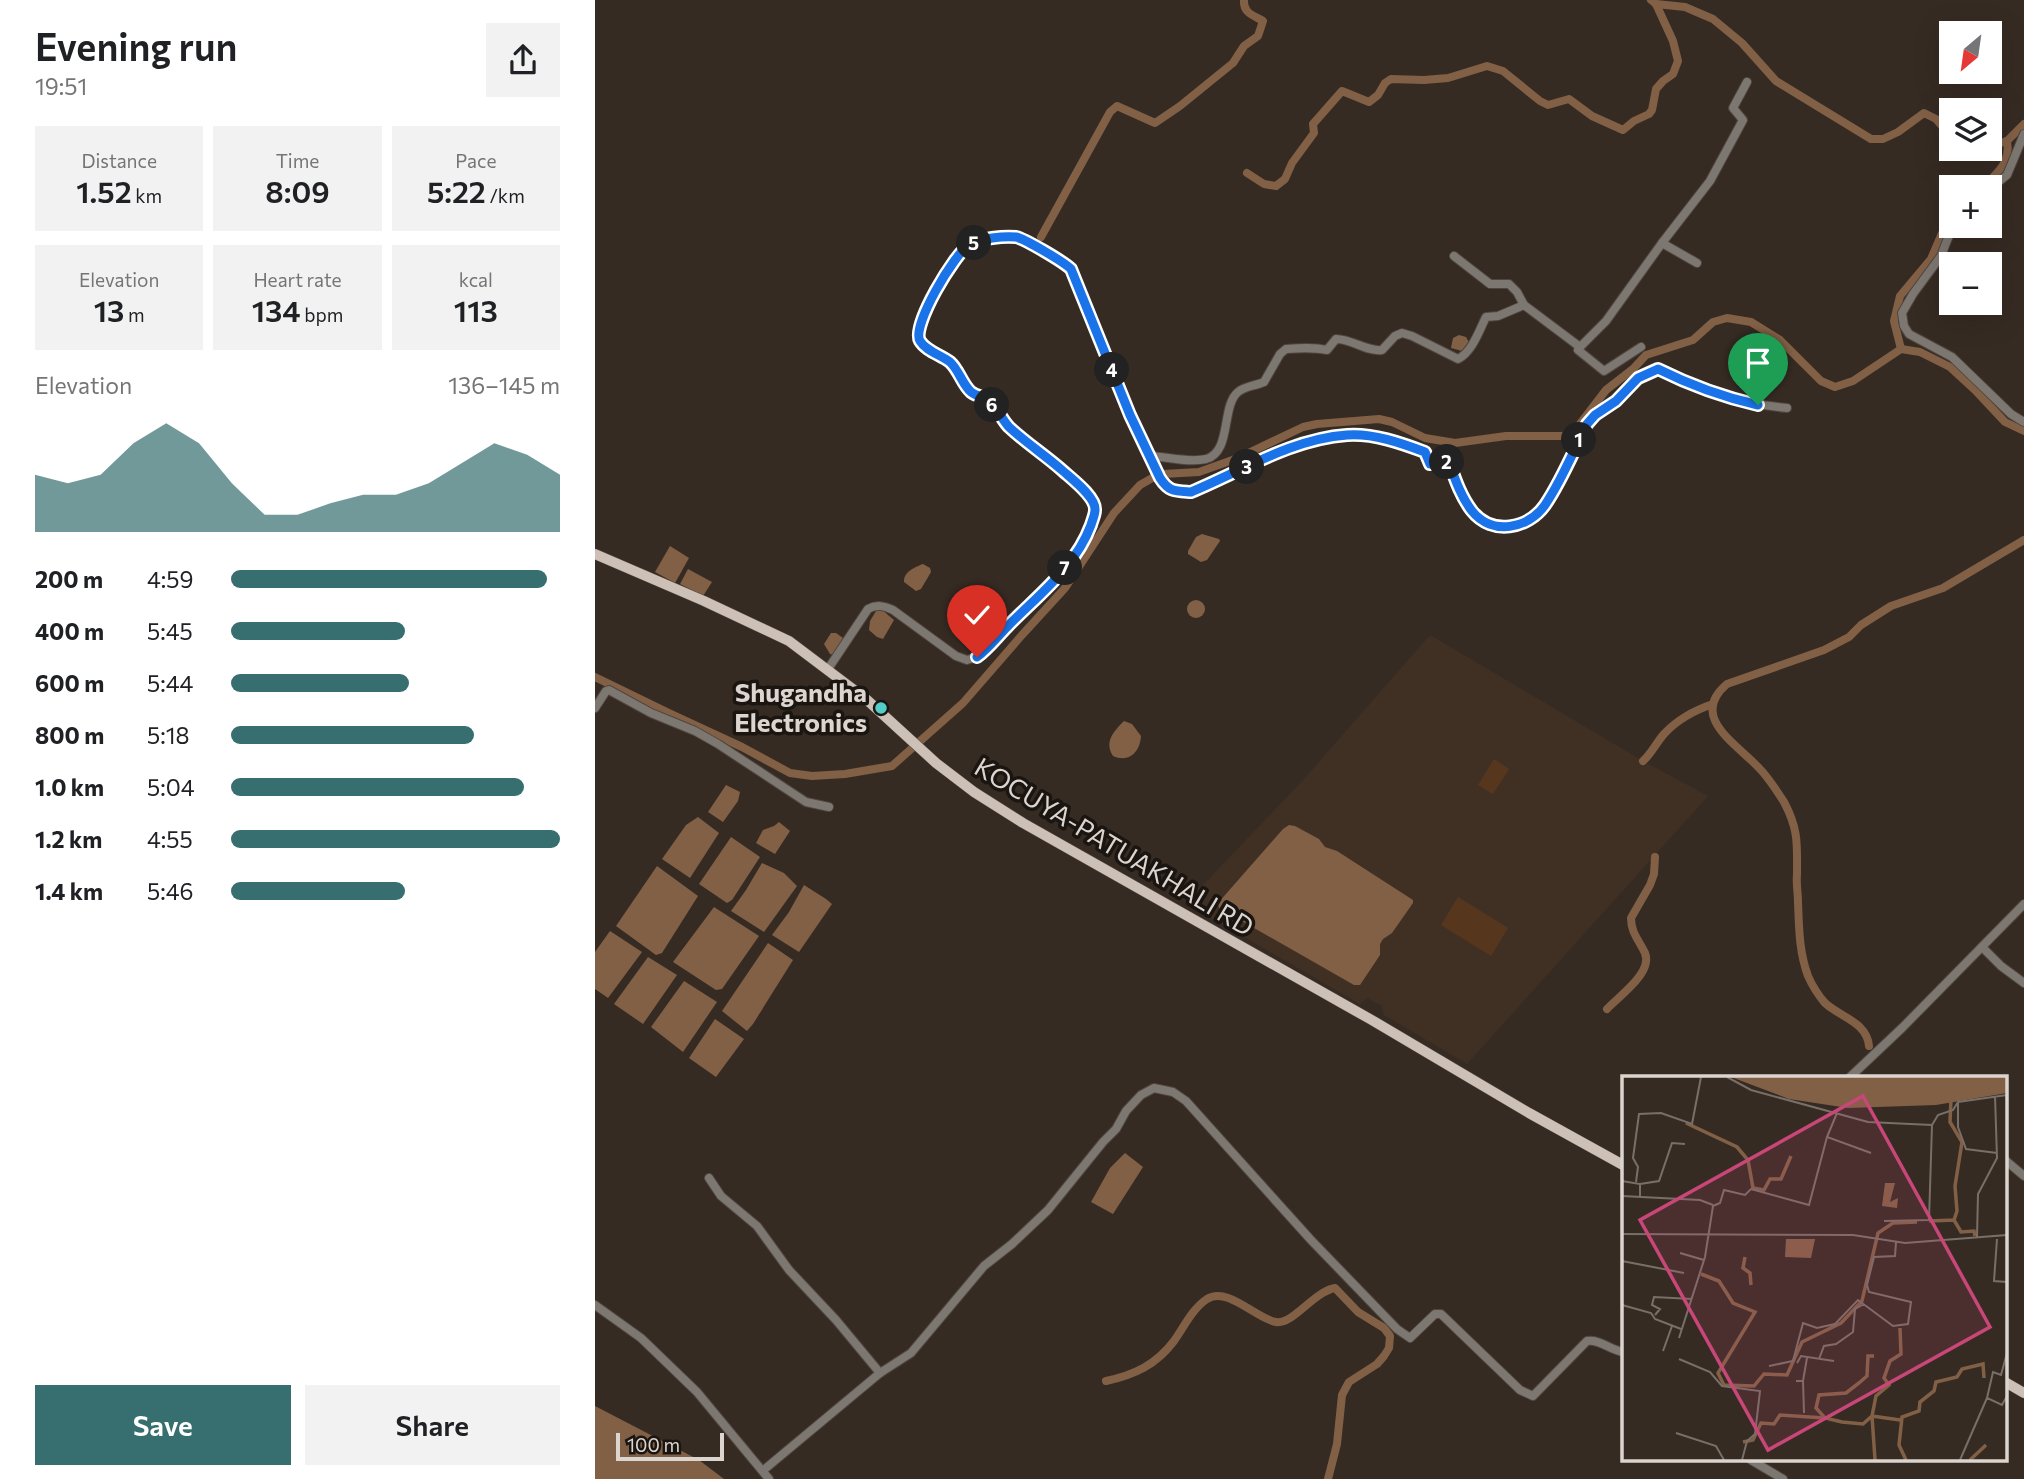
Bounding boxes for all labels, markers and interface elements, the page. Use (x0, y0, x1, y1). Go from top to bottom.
north arrow (1939, 21, 2002, 84)
map controls (1939, 21, 2002, 315)
text: Evening run (35, 22, 238, 69)
button: share (486, 23, 560, 97)
text: 19:51 (35, 72, 87, 100)
button: layers (1939, 98, 2002, 161)
text: Distance (81, 149, 157, 172)
text: Time (276, 149, 319, 172)
text: Pace (455, 149, 496, 172)
text: 1.52 (76, 172, 132, 209)
text: 8:09 (265, 172, 330, 209)
text: 5:22 (427, 172, 486, 209)
button: + (1939, 175, 2002, 238)
text: km (132, 184, 162, 207)
text: /km (486, 184, 525, 207)
pin: 5 (957, 226, 991, 260)
text: 5 (968, 231, 979, 254)
button: − (1939, 252, 2002, 315)
text: Elevation (79, 268, 159, 291)
text: Heart rate (253, 268, 342, 291)
text: kcal (459, 268, 493, 291)
text: 13 (94, 291, 124, 328)
text: 134 (252, 291, 301, 328)
text: 113 (454, 291, 498, 328)
text: m (124, 303, 145, 326)
text: bpm (301, 303, 343, 326)
pin (1728, 333, 1788, 405)
icon: arrive (1739, 344, 1777, 382)
pin: 4 (1095, 352, 1129, 388)
text: 4 (1106, 358, 1117, 381)
text: Elevation (35, 371, 132, 399)
text: 136–145 m (448, 371, 560, 399)
pin: 6 (975, 388, 1009, 422)
text: 6 (986, 393, 997, 416)
pin: 1 (1562, 422, 1597, 458)
text: 1 (1574, 428, 1583, 451)
pin: 2 (1429, 444, 1465, 480)
pin: 3 (1229, 449, 1265, 484)
text: 2 (1441, 450, 1452, 473)
text: 3 (1241, 455, 1252, 478)
pin: 7 (1047, 550, 1083, 586)
text: 7 (1059, 556, 1070, 579)
text: 200 m (35, 565, 103, 593)
text: 4:59 (147, 565, 193, 593)
pin (947, 585, 1007, 657)
icon: check (958, 596, 996, 634)
text: 400 m (35, 617, 104, 645)
text: 5:45 (147, 617, 193, 645)
text: 600 m (35, 669, 104, 697)
text: 5:44 (147, 669, 193, 697)
place label: Shugandha Electronics (734, 676, 867, 737)
marker: Shugandha Electronics (873, 700, 889, 716)
text: 800 m (35, 721, 104, 749)
text: 5:18 (147, 721, 189, 749)
street label: KOCUYA-PATUAKHALI RD (970, 750, 1260, 941)
text: 1.0 km (35, 773, 104, 801)
text: 5:04 (147, 773, 194, 801)
text: 1.2 km (35, 825, 102, 853)
text: 4:55 (147, 825, 193, 853)
text: 1.4 km (35, 877, 103, 905)
text: 5:46 (147, 877, 193, 905)
inset map (1622, 1076, 2007, 1462)
button: Save (35, 1385, 291, 1465)
button: Share (305, 1385, 560, 1465)
scale bar (616, 1430, 725, 1462)
text: 100 m (627, 1433, 680, 1456)

